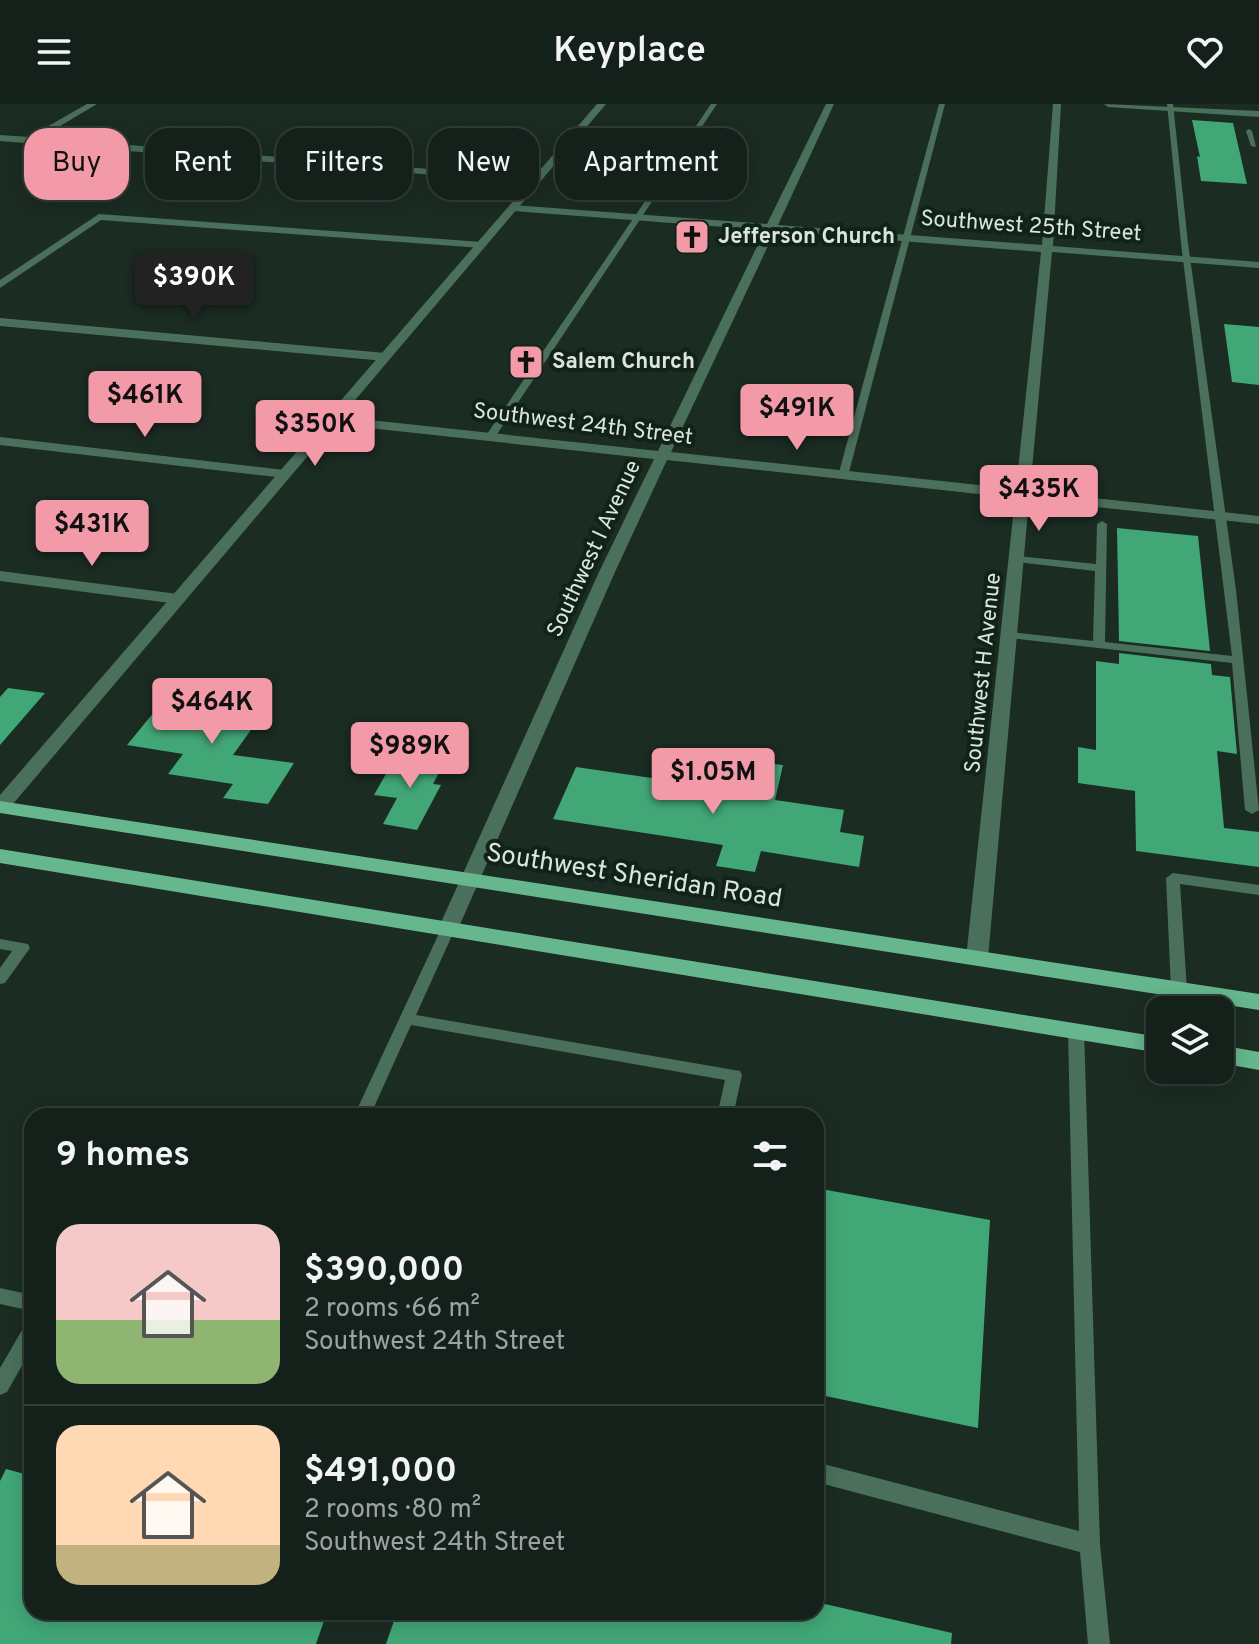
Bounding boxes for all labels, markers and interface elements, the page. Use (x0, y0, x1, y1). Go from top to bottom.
text: Keyplace (553, 29, 706, 75)
icon: menu (32, 30, 76, 74)
icon: heart (1183, 30, 1227, 74)
chip: Buy (24, 128, 129, 200)
chip: Rent (145, 128, 260, 200)
chip: Filters (276, 128, 412, 200)
chip: New (428, 128, 539, 200)
chip: Apartment (555, 128, 747, 200)
street label: Southwest 25th Street (920, 206, 1142, 248)
church icon: Jefferson Church (673, 218, 711, 256)
place label: Jefferson Church (718, 224, 895, 251)
pin: $390K (138, 253, 250, 321)
text: $390K (153, 262, 235, 295)
church icon: Salem Church (507, 343, 545, 381)
place label: Salem Church (552, 349, 695, 376)
pin: $461K (89, 371, 201, 439)
text: $461K (106, 380, 184, 413)
pin: $491K (741, 384, 853, 452)
text: $491K (758, 393, 836, 426)
street label: Southwest 24th Street (472, 398, 694, 452)
pin: $350K (259, 400, 371, 468)
text: $350K (274, 409, 356, 442)
street label: Southwest I Avenue (542, 456, 648, 642)
pin: $435K (983, 465, 1095, 533)
text: $435K (998, 474, 1080, 507)
pin: $431K (36, 500, 148, 568)
text: $431K (54, 509, 130, 542)
street label: Southwest H Avenue (960, 571, 1008, 775)
pin: $464K (156, 678, 268, 746)
text: $464K (170, 687, 254, 720)
pin: $989K (354, 722, 466, 790)
text: $989K (369, 731, 451, 764)
pin: $1.05M (648, 748, 778, 816)
text: $1.05M (670, 757, 756, 790)
street label: Southwest Sheridan Road (484, 837, 784, 917)
map controls (1146, 996, 1234, 1084)
button: layers (1146, 996, 1234, 1084)
icon: filters (748, 1134, 792, 1178)
text: 9 homes (56, 1135, 190, 1178)
text: $390,000 (304, 1250, 464, 1293)
icon: home (120, 1256, 216, 1352)
text: 2 rooms · 66 m² (304, 1293, 480, 1326)
text: Southwest 24th Street (304, 1326, 565, 1359)
text: $491,000 (304, 1451, 457, 1494)
icon: home (120, 1457, 216, 1553)
text: 2 rooms · 80 m² (304, 1494, 481, 1527)
text: Southwest 24th Street (304, 1527, 565, 1560)

